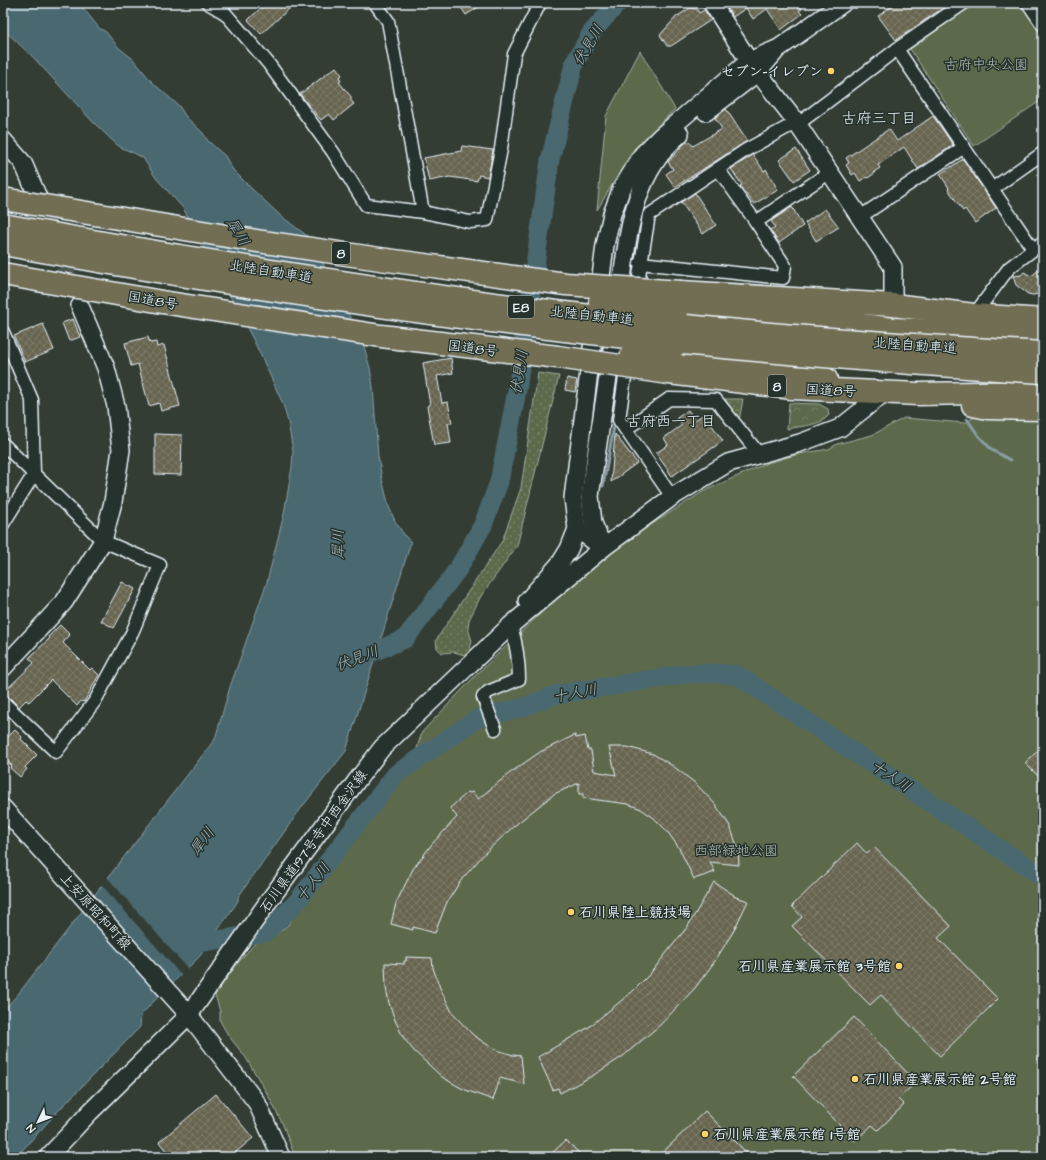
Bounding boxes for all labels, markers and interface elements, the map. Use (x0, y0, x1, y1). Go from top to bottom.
water label: 伏見川 (568, 21, 609, 70)
park label: 古府中央公園 (944, 55, 1028, 75)
place label: セブン-イレブン (721, 62, 823, 82)
marker: セブン-イレブン (826, 66, 836, 76)
district label: 古府三丁目 (841, 108, 917, 129)
water label: 犀川 (221, 214, 254, 251)
road number: 8 (332, 242, 350, 264)
street label: 北陸自動車道 (228, 256, 314, 288)
street label: 国道8号 (126, 287, 180, 315)
road number: E8 (508, 296, 534, 318)
street label: 北陸自動車道 (549, 302, 635, 330)
street label: 北陸自動車道 (872, 333, 958, 359)
street label: 国道8号 (446, 336, 499, 362)
water label: 伏見川 (506, 348, 533, 396)
road number: 8 (768, 375, 786, 397)
street label: 国道8号 (805, 380, 857, 402)
district label: 古府西一丁目 (626, 411, 716, 432)
water label: 犀川 (328, 529, 349, 559)
water label: 伏見川 (332, 641, 382, 676)
water label: 十人川 (551, 679, 599, 708)
water label: 十人川 (866, 755, 915, 797)
street label: 石川県道197号寺中西金沢線 (255, 766, 373, 917)
water label: 犀川 (185, 823, 220, 860)
park label: 西部緑地公園 (694, 841, 778, 861)
water label: 十人川 (291, 858, 336, 907)
street label: 上安原昭和町線 (55, 869, 135, 955)
place label: 石川県陸上競技場 (579, 903, 691, 923)
marker: 石川県陸上競技場 (566, 907, 576, 917)
place label: 石川県産業展示館 3号館 (738, 957, 891, 977)
marker: 石川県産業展示館 3号館 (894, 961, 904, 971)
place label: 石川県産業展示館 2号館 (863, 1070, 1017, 1090)
marker: 石川県産業展示館 2号館 (850, 1074, 860, 1084)
north arrow (18, 1102, 58, 1142)
text: N (23, 1121, 39, 1136)
place label: 石川県産業展示館 1号館 (713, 1125, 860, 1145)
marker: 石川県産業展示館 1号館 (700, 1129, 710, 1139)

